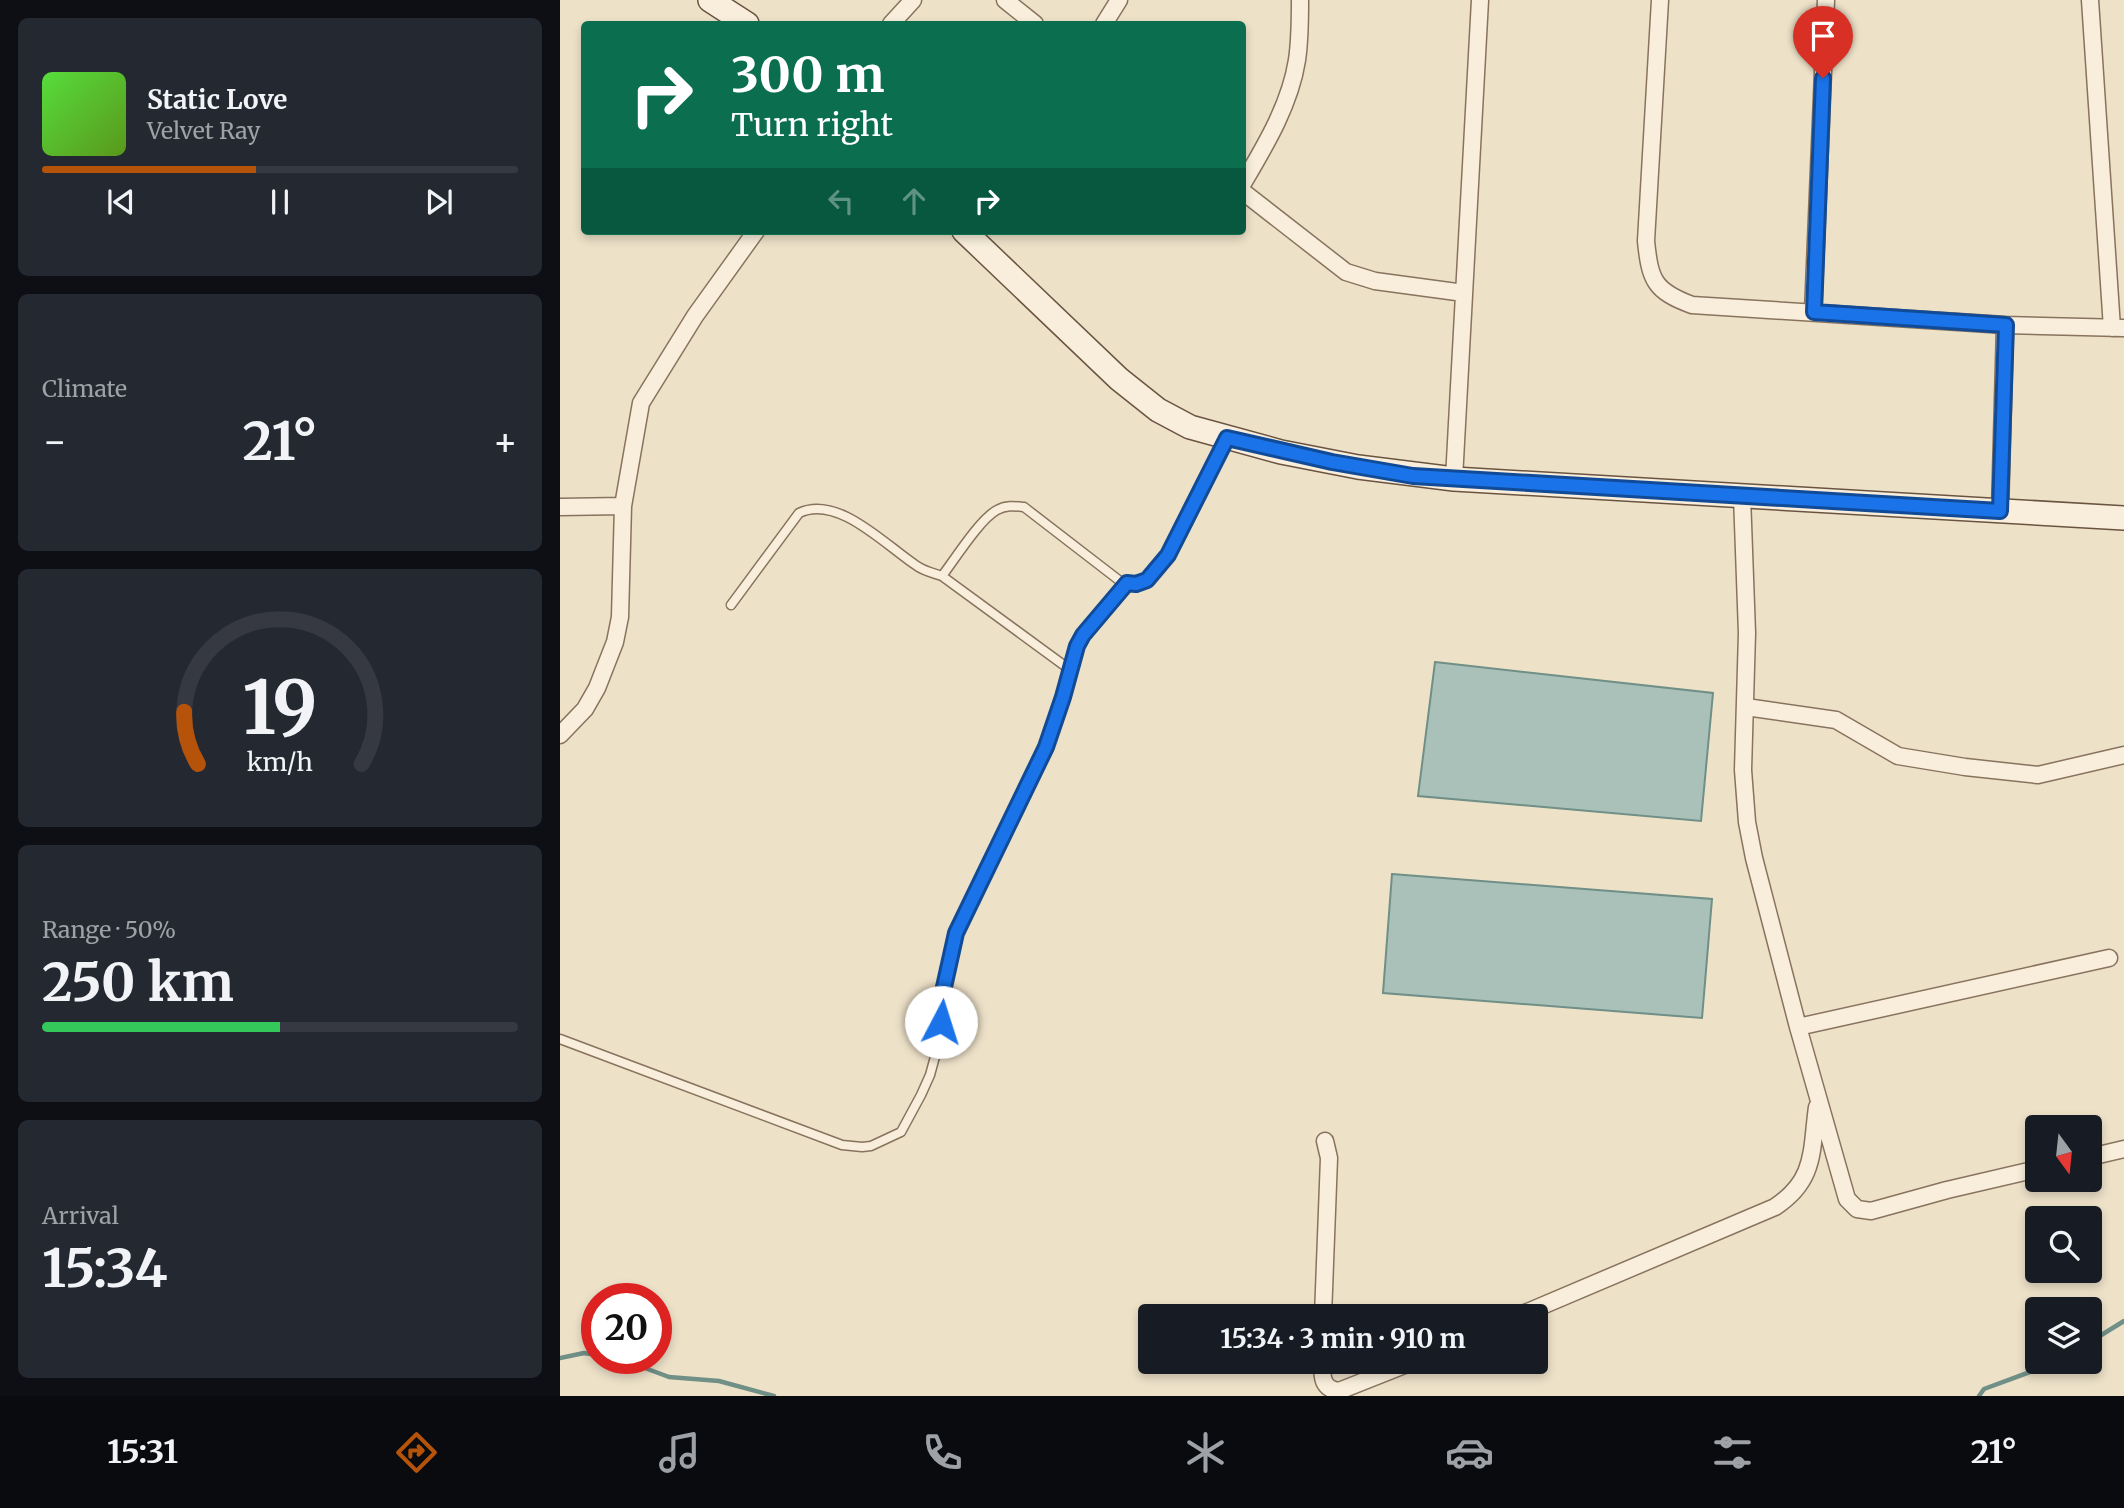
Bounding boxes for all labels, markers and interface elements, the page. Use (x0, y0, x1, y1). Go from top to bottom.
pin (1793, 6, 1853, 78)
icon: arrive (1804, 17, 1842, 55)
text: 300 m (731, 44, 885, 105)
icon: right (616, 49, 707, 140)
text: Static Love (147, 83, 287, 116)
text: Turn right (731, 105, 893, 145)
text: Velvet Ray (147, 116, 260, 145)
icon: left (822, 182, 860, 220)
icon: ahead (895, 182, 933, 220)
icon: right (968, 182, 1006, 220)
icon: previous (102, 183, 140, 221)
icon: pause (261, 183, 299, 221)
icon: next (420, 183, 458, 221)
text: Climate (42, 374, 127, 403)
text: 21° (242, 409, 318, 474)
text: − (42, 418, 67, 465)
text: + (493, 418, 518, 465)
text: 19 (242, 662, 318, 754)
text: km/h (247, 746, 313, 778)
text: Range · 50% (42, 915, 176, 944)
text: 250 km (42, 950, 234, 1015)
position arrow (904, 985, 978, 1059)
north arrow (2025, 1115, 2102, 1192)
map controls (2025, 1115, 2102, 1374)
text: Arrival (42, 1201, 119, 1230)
button: search (2025, 1206, 2102, 1283)
text: 15:34 (42, 1236, 168, 1301)
speed limit sign: 20 (581, 1283, 672, 1374)
button: layers (2025, 1297, 2102, 1374)
text: 15:34 · 3 min · 910 m (1220, 1322, 1466, 1355)
icon: directions (392, 1428, 441, 1477)
icon: music (655, 1428, 704, 1477)
icon: phone (918, 1428, 967, 1477)
icon: climate (1181, 1428, 1230, 1477)
icon: car (1445, 1428, 1494, 1477)
icon: filters (1708, 1428, 1757, 1477)
text: 15:31 (107, 1432, 178, 1472)
text: 21° (1971, 1432, 2017, 1472)

